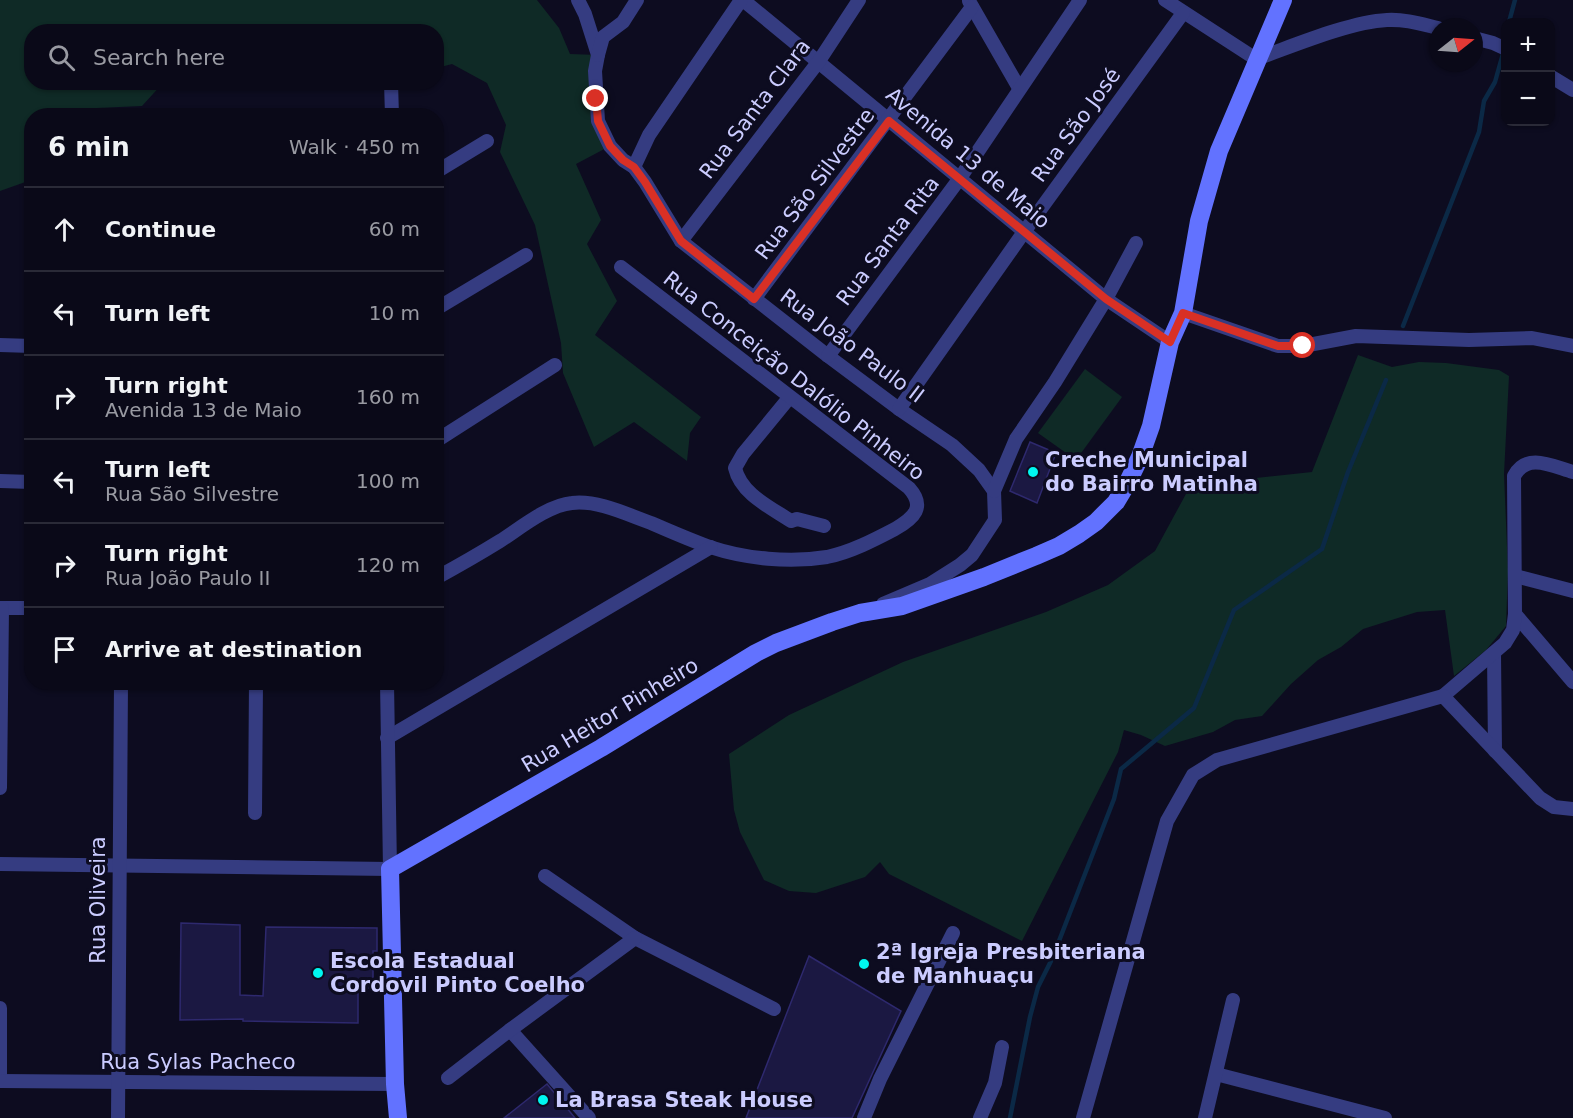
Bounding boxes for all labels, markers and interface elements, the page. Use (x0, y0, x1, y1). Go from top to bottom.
north arrow (1429, 18, 1483, 72)
map controls (1501, 18, 1555, 126)
button: + (1501, 18, 1555, 72)
search box (24, 24, 444, 90)
street label: Rua Santa Clara (695, 34, 815, 184)
icon: search (45, 41, 78, 74)
text: Search here (93, 45, 225, 70)
street label: Rua São José (1027, 63, 1125, 187)
button: − (1501, 72, 1555, 126)
street label: Avenida 13 de Maio (881, 82, 1055, 234)
route end (582, 85, 608, 111)
street label: Rua São Silvestre (750, 104, 880, 264)
text: 6 min (48, 132, 130, 162)
text: Walk · 450 m (289, 135, 420, 159)
street label: Rua Santa Rita (832, 172, 944, 310)
icon: ahead (48, 213, 81, 246)
text: Continue (105, 217, 216, 242)
text: 60 m (369, 217, 420, 241)
street label: Rua Conceição Dalólio Pinheiro (659, 267, 929, 485)
street label: Rua João Paulo II (775, 284, 929, 408)
icon: left (48, 297, 81, 330)
text: Turn left (105, 301, 210, 326)
text: 10 m (369, 301, 420, 325)
route start (1289, 332, 1315, 358)
text: Turn right (105, 373, 228, 398)
icon: right (48, 381, 81, 414)
text: 160 m (356, 385, 420, 409)
text: Avenida 13 de Maio (105, 398, 302, 422)
place label: Creche Municipal do Bairro Matinha (1045, 448, 1258, 496)
text: Turn left (105, 457, 210, 482)
icon: left (48, 465, 81, 498)
marker: Creche Municipal do Bairro Matinha (1026, 465, 1040, 479)
text: 100 m (356, 469, 420, 493)
text: Rua São Silvestre (105, 482, 279, 506)
text: Turn right (105, 541, 228, 566)
icon: right (48, 549, 81, 582)
text: 120 m (356, 553, 420, 577)
text: Rua João Paulo II (105, 566, 270, 590)
icon: arrive (48, 633, 81, 666)
text: Arrive at destination (105, 637, 362, 662)
street label: Rua Heitor Pinheiro (517, 653, 703, 777)
street label: Rua Oliveira (86, 836, 110, 964)
place label: 2ª Igreja Presbiteriana de Manhuaçu (876, 940, 1146, 988)
place label: Escola Estadual Cordovil Pinto Coelho (330, 949, 585, 997)
marker: 2ª Igreja Presbiteriana de Manhuaçu (857, 957, 871, 971)
marker: Escola Estadual Cordovil Pinto Coelho (311, 966, 325, 980)
street label: Rua Sylas Pacheco (100, 1050, 296, 1074)
place label: La Brasa Steak House (555, 1088, 813, 1112)
marker: La Brasa Steak House (536, 1093, 550, 1107)

